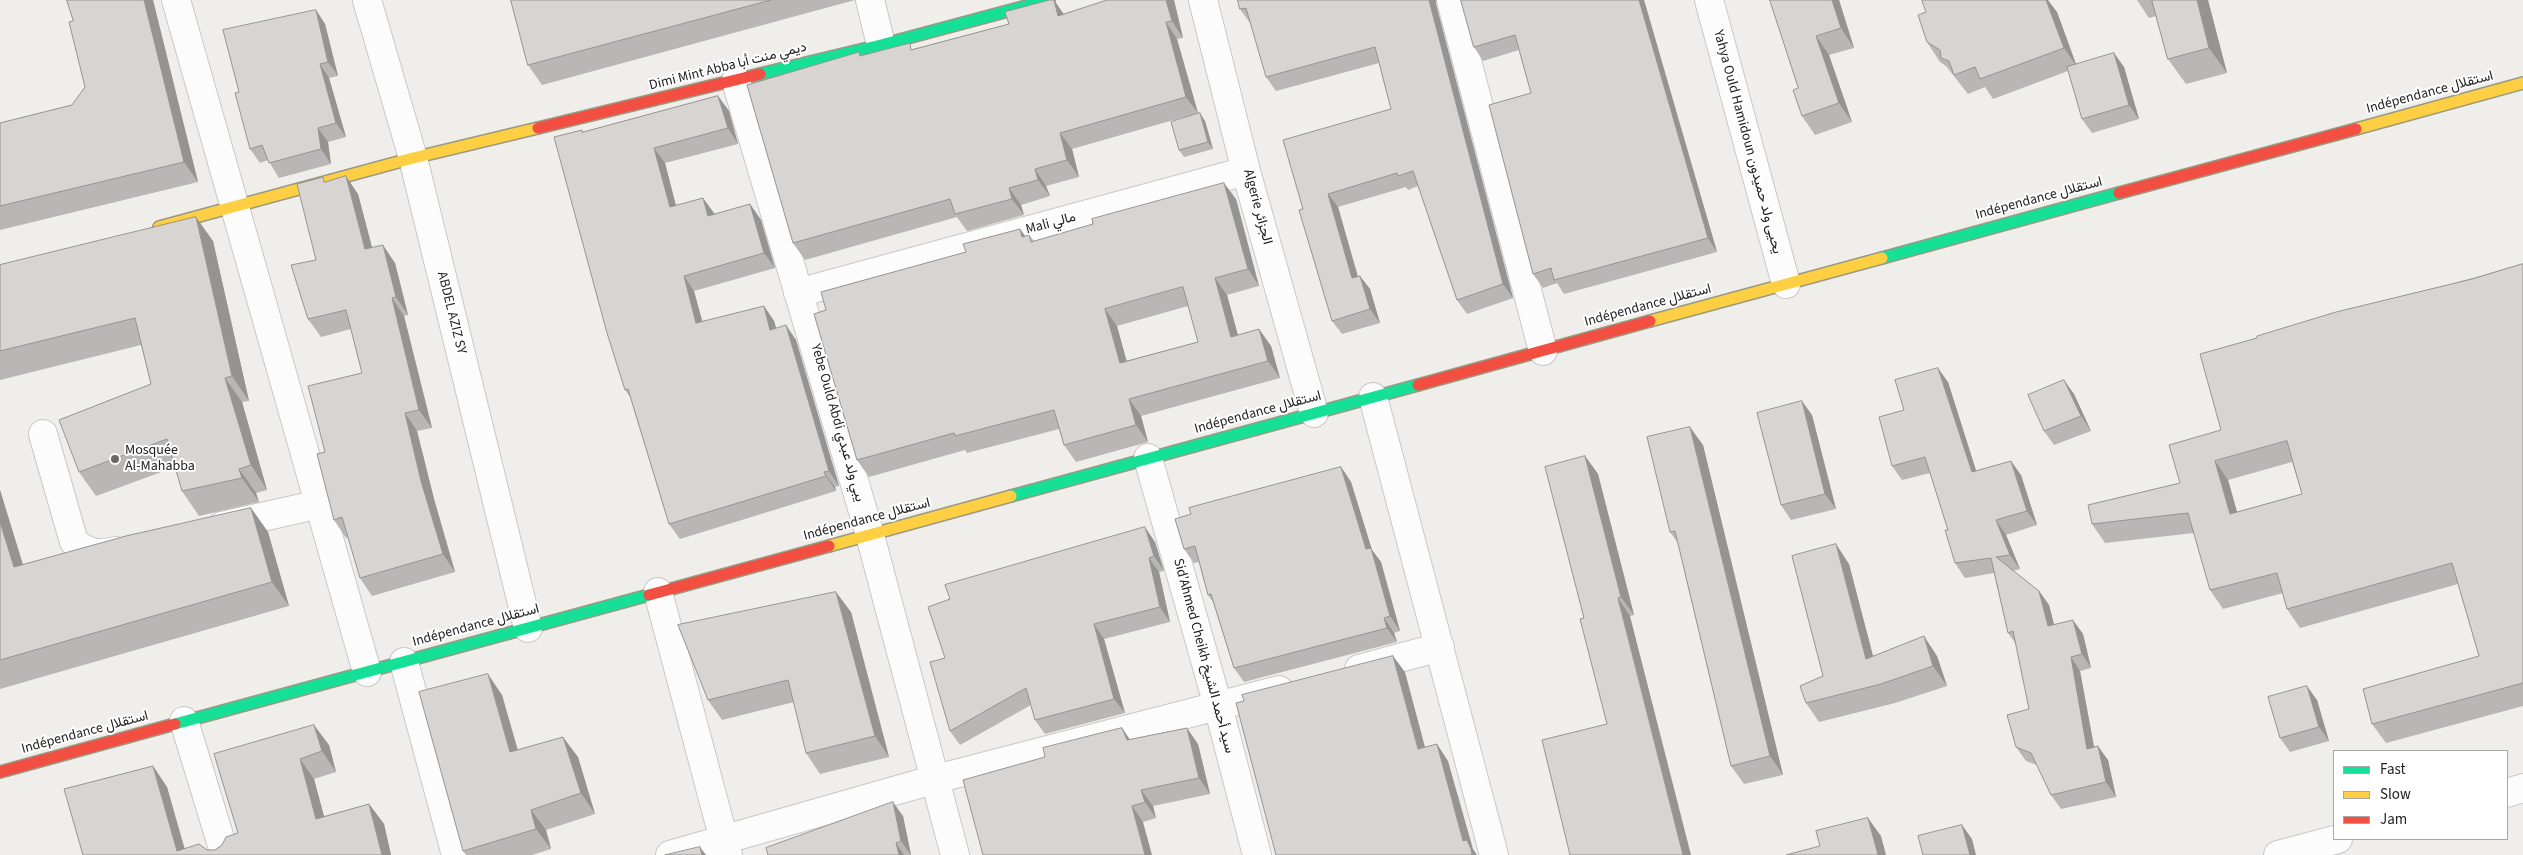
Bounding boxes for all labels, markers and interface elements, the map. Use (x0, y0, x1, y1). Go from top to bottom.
street label: Yahya Ould Hamidoun يحيى ولد حميدون (1709, 28, 1785, 256)
street label: Dimi Mint Abba ديمي منت أبا (648, 39, 808, 95)
street label: Indépendance استقلال (2365, 68, 2495, 118)
street label: Algerie الجزائر (1239, 168, 1275, 246)
street label: Indépendance استقلال (1974, 174, 2104, 224)
street label: Mali مالي (1024, 209, 1078, 239)
street label: ABDEL AZIZ SY (433, 270, 469, 356)
street label: Indépendance استقلال (1583, 281, 1713, 331)
street label: Yebe Ould Abdi يبي ولد عبدي (806, 342, 868, 504)
street label: Indépendance استقلال (1193, 388, 1323, 438)
place label: Mosquée Al-Mahabba (125, 443, 195, 476)
marker: Mosquée Al-Mahabba (109, 453, 121, 465)
street label: Indépendance استقلال (802, 495, 932, 545)
street label: Sid'Ahmed Cheikh سيد أحمد الشيخ (1169, 557, 1237, 755)
street label: Indépendance استقلال (411, 601, 541, 651)
street label: Indépendance استقلال (20, 708, 150, 758)
legend (2333, 750, 2508, 840)
text: Fast (2380, 759, 2406, 780)
text: Slow (2380, 784, 2411, 805)
text: Jam (2380, 809, 2407, 830)

